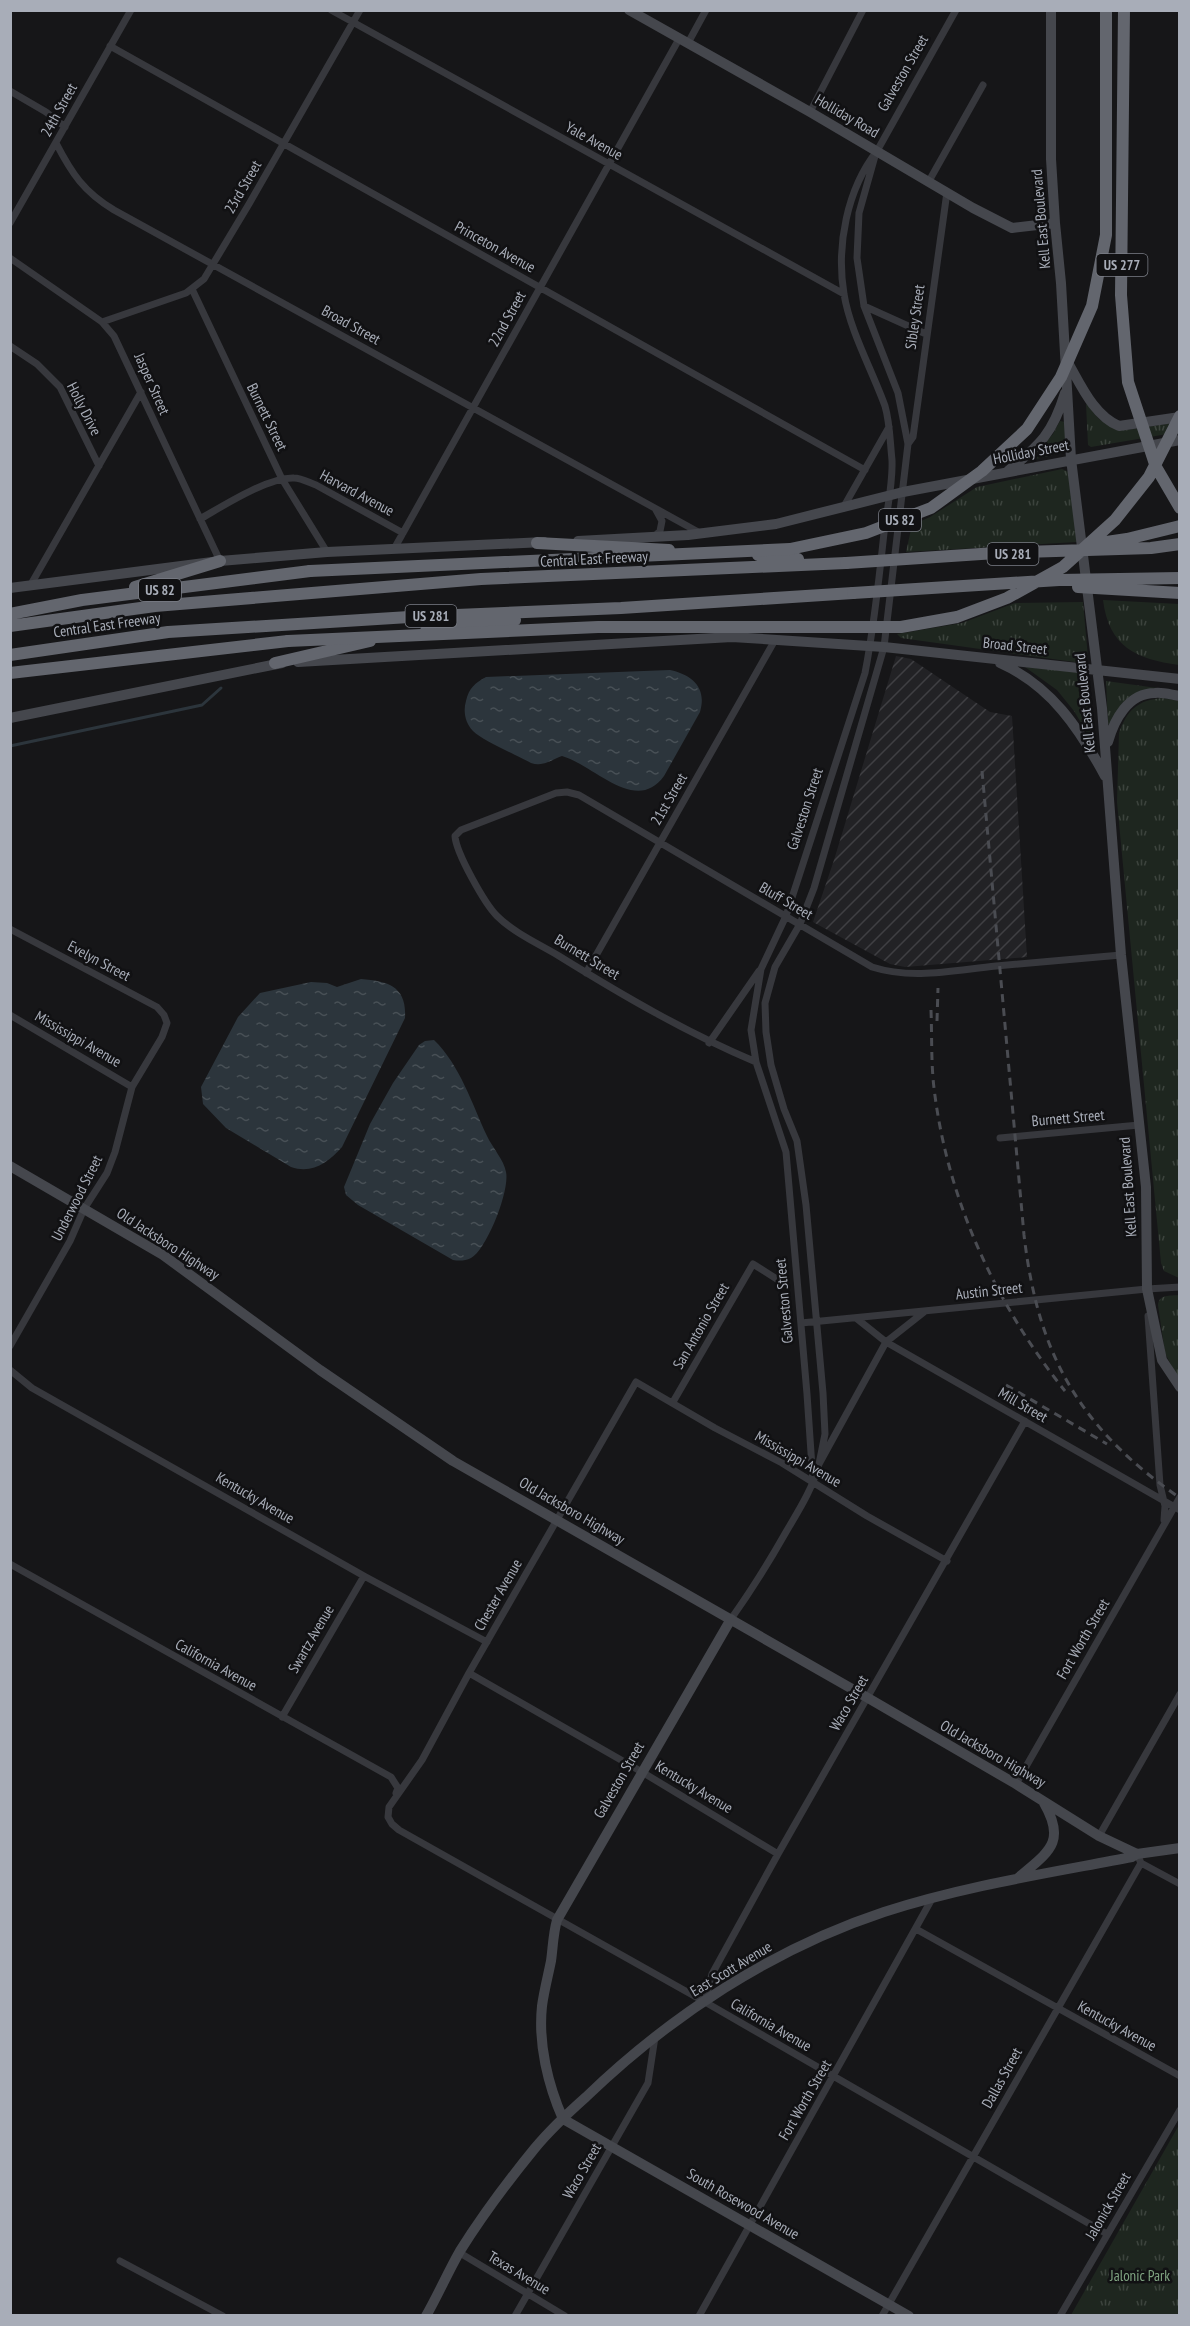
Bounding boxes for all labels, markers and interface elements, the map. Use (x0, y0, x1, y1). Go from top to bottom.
street label: Galveston Street (873, 31, 932, 114)
street label: 24th Street (36, 80, 81, 140)
street label: Holliday Road (812, 90, 883, 142)
street label: Yale Avenue (562, 117, 626, 164)
street label: 23rd Street (220, 157, 265, 217)
street label: Kell East Boulevard (1027, 168, 1054, 270)
street label: Princeton Avenue (452, 217, 539, 277)
road number: US 277 (1096, 254, 1148, 276)
street label: Sibley Street (901, 283, 928, 350)
street label: 22nd Street (484, 288, 530, 350)
street label: Broad Street (318, 301, 384, 348)
street label: Jasper Street (130, 349, 175, 418)
street label: Holly Drive (63, 379, 106, 439)
street label: Burnett Street (243, 380, 292, 454)
street label: Holliday Street (991, 435, 1070, 468)
street label: Harvard Avenue (317, 465, 398, 520)
road number: US 82 (879, 509, 921, 531)
road number: US 281 (988, 543, 1038, 565)
street label: Central East Freeway (540, 546, 649, 571)
road number: US 82 (139, 579, 181, 601)
road number: US 281 (406, 605, 456, 627)
street label: Central East Freeway (52, 608, 162, 641)
street label: Broad Street (982, 633, 1048, 658)
street label: Kell East Boulevard (1070, 652, 1099, 754)
street label: Galveston Street (782, 765, 827, 852)
street label: 21st Street (646, 769, 691, 828)
street label: Bluff Street (756, 878, 817, 924)
street label: Burnett Street (551, 930, 623, 984)
street label: Evelyn Street (65, 936, 134, 985)
street label: Mississippi Avenue (32, 1006, 125, 1071)
street label: Burnett Street (1031, 1105, 1105, 1130)
street label: Kell East Boulevard (1115, 1137, 1140, 1238)
street label: Underwood Street (47, 1152, 106, 1244)
street label: Old Jacksboro Highway (113, 1203, 224, 1284)
street label: Galveston Street (770, 1258, 797, 1344)
street label: Austin Street (955, 1278, 1023, 1303)
street label: San Antonio Street (668, 1279, 733, 1372)
street label: Mill Street (995, 1383, 1051, 1426)
street label: Mississippi Avenue (752, 1426, 845, 1491)
street label: Kentucky Avenue (213, 1468, 298, 1528)
street label: Old Jacksboro Highway (516, 1473, 629, 1549)
street label: Chester Avenue (469, 1555, 526, 1634)
street label: Fort Worth Street (1052, 1595, 1113, 1682)
street label: Swartz Avenue (283, 1601, 338, 1676)
street label: California Avenue (172, 1634, 260, 1695)
street label: Waco Street (825, 1671, 872, 1734)
street label: Old Jacksboro Highway (937, 1716, 1050, 1792)
street label: Galveston Street (589, 1738, 648, 1821)
street label: Kentucky Avenue (652, 1756, 737, 1817)
street label: East Scott Avenue (687, 1937, 775, 2000)
street label: California Avenue (727, 1994, 815, 2055)
street label: Kentucky Avenue (1074, 1996, 1160, 2055)
street label: Dallas Street (977, 2044, 1026, 2111)
street label: Fort Worth Street (774, 2056, 835, 2143)
street label: Waco Street (558, 2139, 605, 2202)
street label: South Rosewood Avenue (684, 2164, 803, 2243)
street label: Jalonick Street (1080, 2169, 1134, 2244)
street label: Texas Avenue (485, 2247, 554, 2298)
park label: Jalonic Park (1109, 2266, 1170, 2285)

